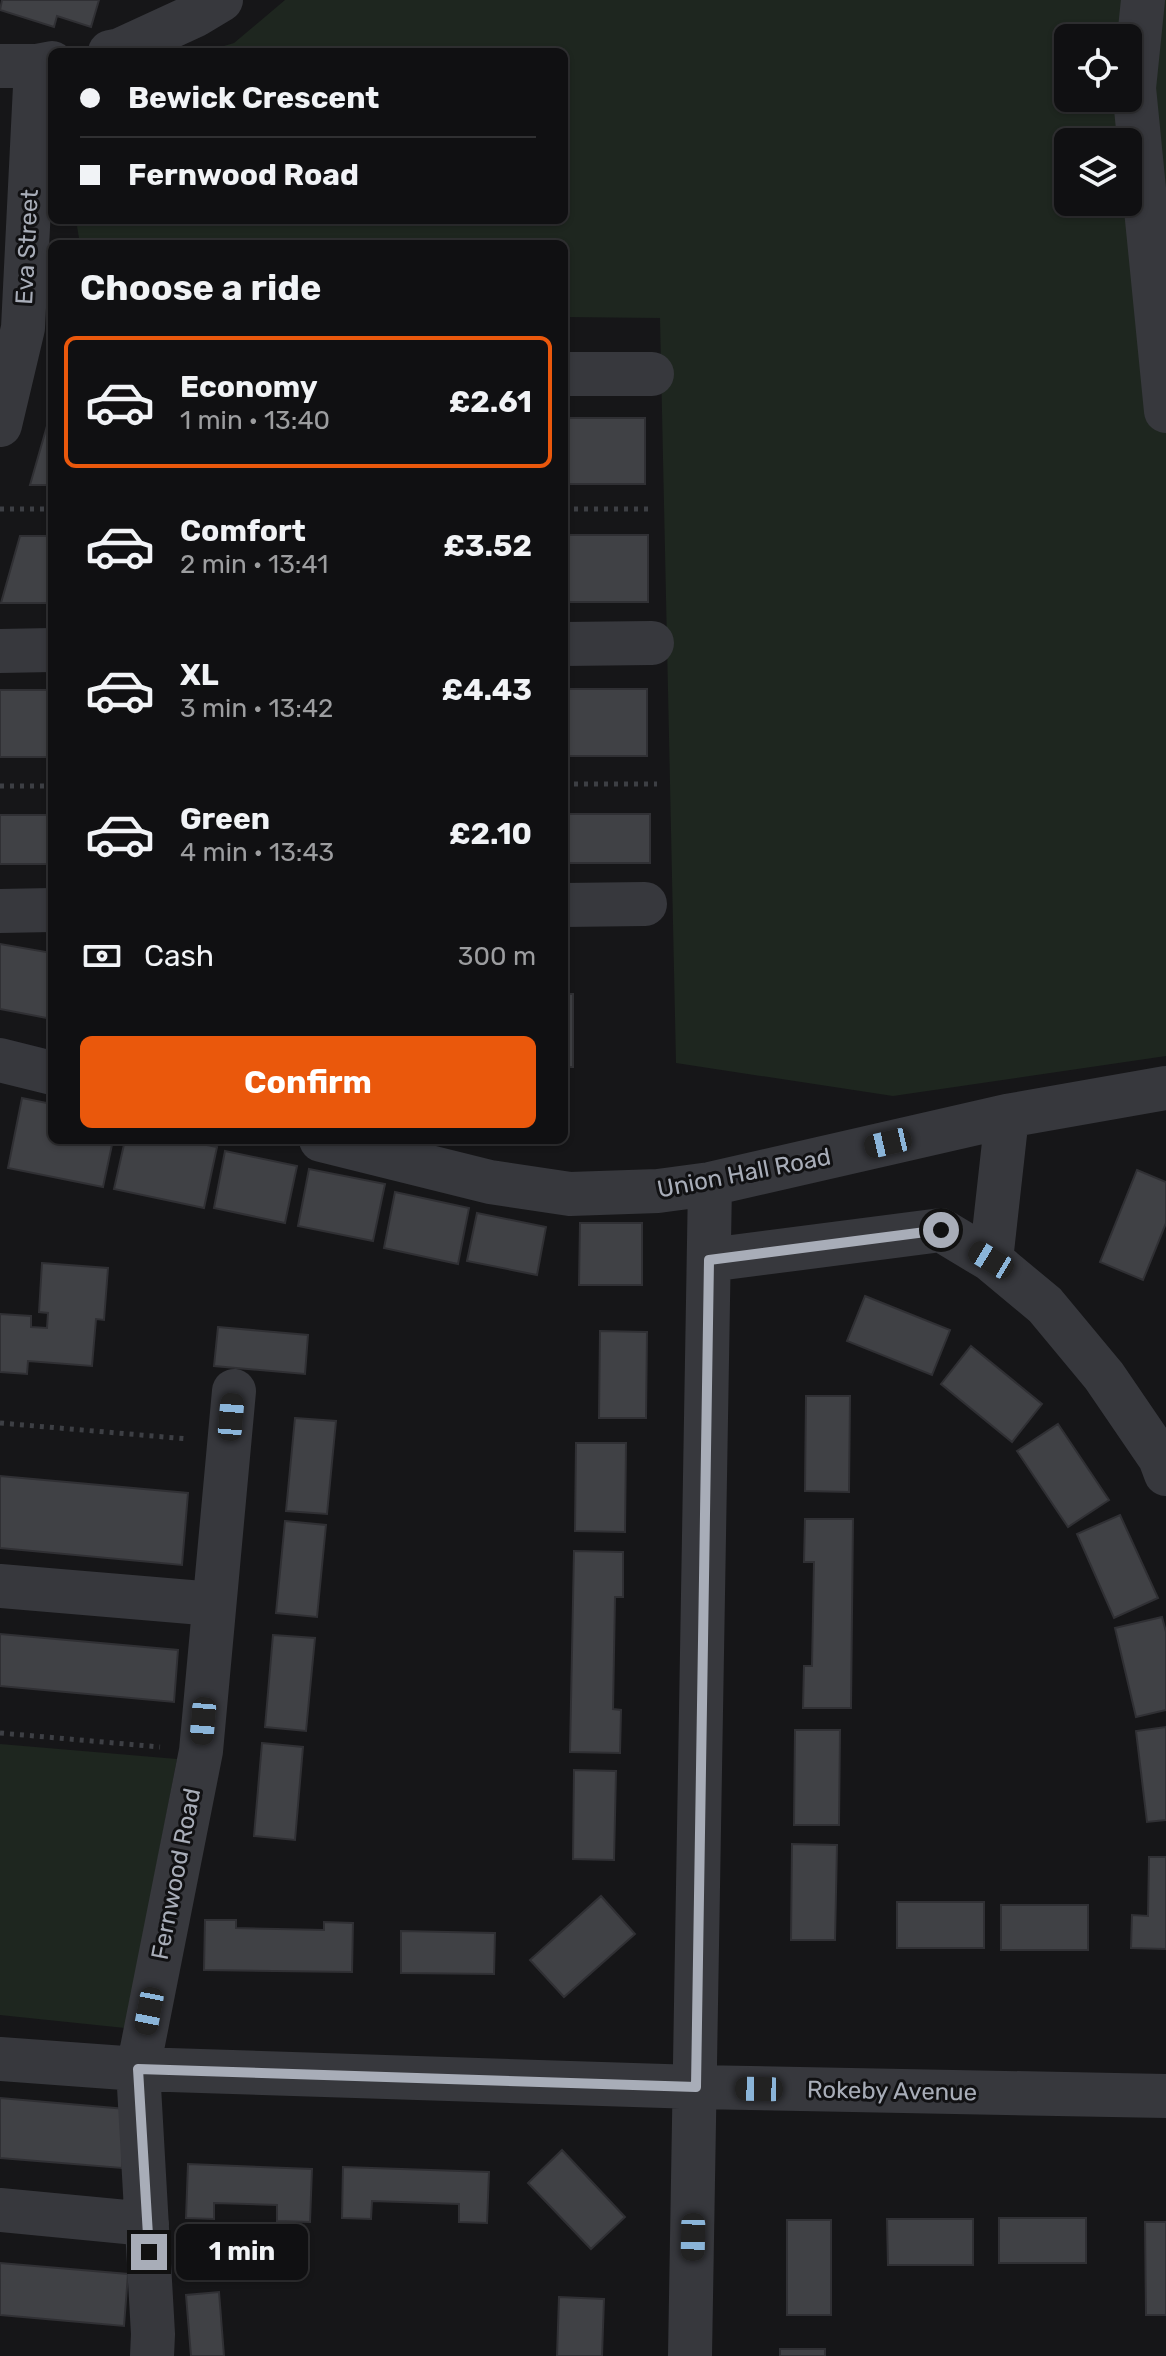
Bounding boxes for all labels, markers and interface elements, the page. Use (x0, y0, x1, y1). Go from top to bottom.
map controls (1054, 24, 1142, 216)
button: locate (1054, 24, 1142, 112)
text: Bewick Crescent (128, 80, 379, 116)
button: layers (1054, 128, 1142, 216)
text: Fernwood Road (128, 157, 359, 193)
street label: Eva Street (10, 189, 44, 305)
text: Choose a ride (80, 266, 321, 309)
icon: car (84, 366, 156, 438)
text: Economy (180, 369, 318, 405)
text: £2.61 (449, 384, 532, 420)
text: 1 min · 13:40 (180, 405, 330, 436)
icon: car (84, 510, 156, 582)
text: Comfort (180, 513, 306, 549)
text: £3.52 (443, 528, 532, 564)
text: 2 min · 13:41 (180, 549, 328, 580)
icon: car (84, 654, 156, 726)
text: XL (180, 657, 219, 693)
text: £4.43 (442, 672, 532, 708)
text: 3 min · 13:42 (180, 693, 333, 724)
icon: car (84, 798, 156, 870)
text: Green (180, 801, 270, 837)
text: £2.10 (449, 816, 532, 852)
text: 4 min · 13:43 (180, 837, 334, 868)
icon: cash (80, 934, 124, 978)
text: Cash (144, 938, 214, 974)
text: 300 m (458, 941, 536, 972)
button: Confirm (80, 1036, 536, 1128)
car (862, 1126, 914, 1160)
street label: Union Hall Road (655, 1142, 833, 1204)
route start (923, 1212, 959, 1248)
car (964, 1237, 1018, 1283)
car (217, 1392, 245, 1442)
car (189, 1696, 217, 1746)
street label: Fernwood Road (146, 1786, 206, 1962)
car (133, 1985, 165, 2037)
street label: Rokeby Avenue (807, 2076, 977, 2106)
car (735, 2077, 783, 2101)
car (681, 2213, 705, 2261)
callout: 1 min (177, 2224, 309, 2280)
route end (131, 2234, 167, 2270)
text: 1 min (209, 2236, 275, 2267)

